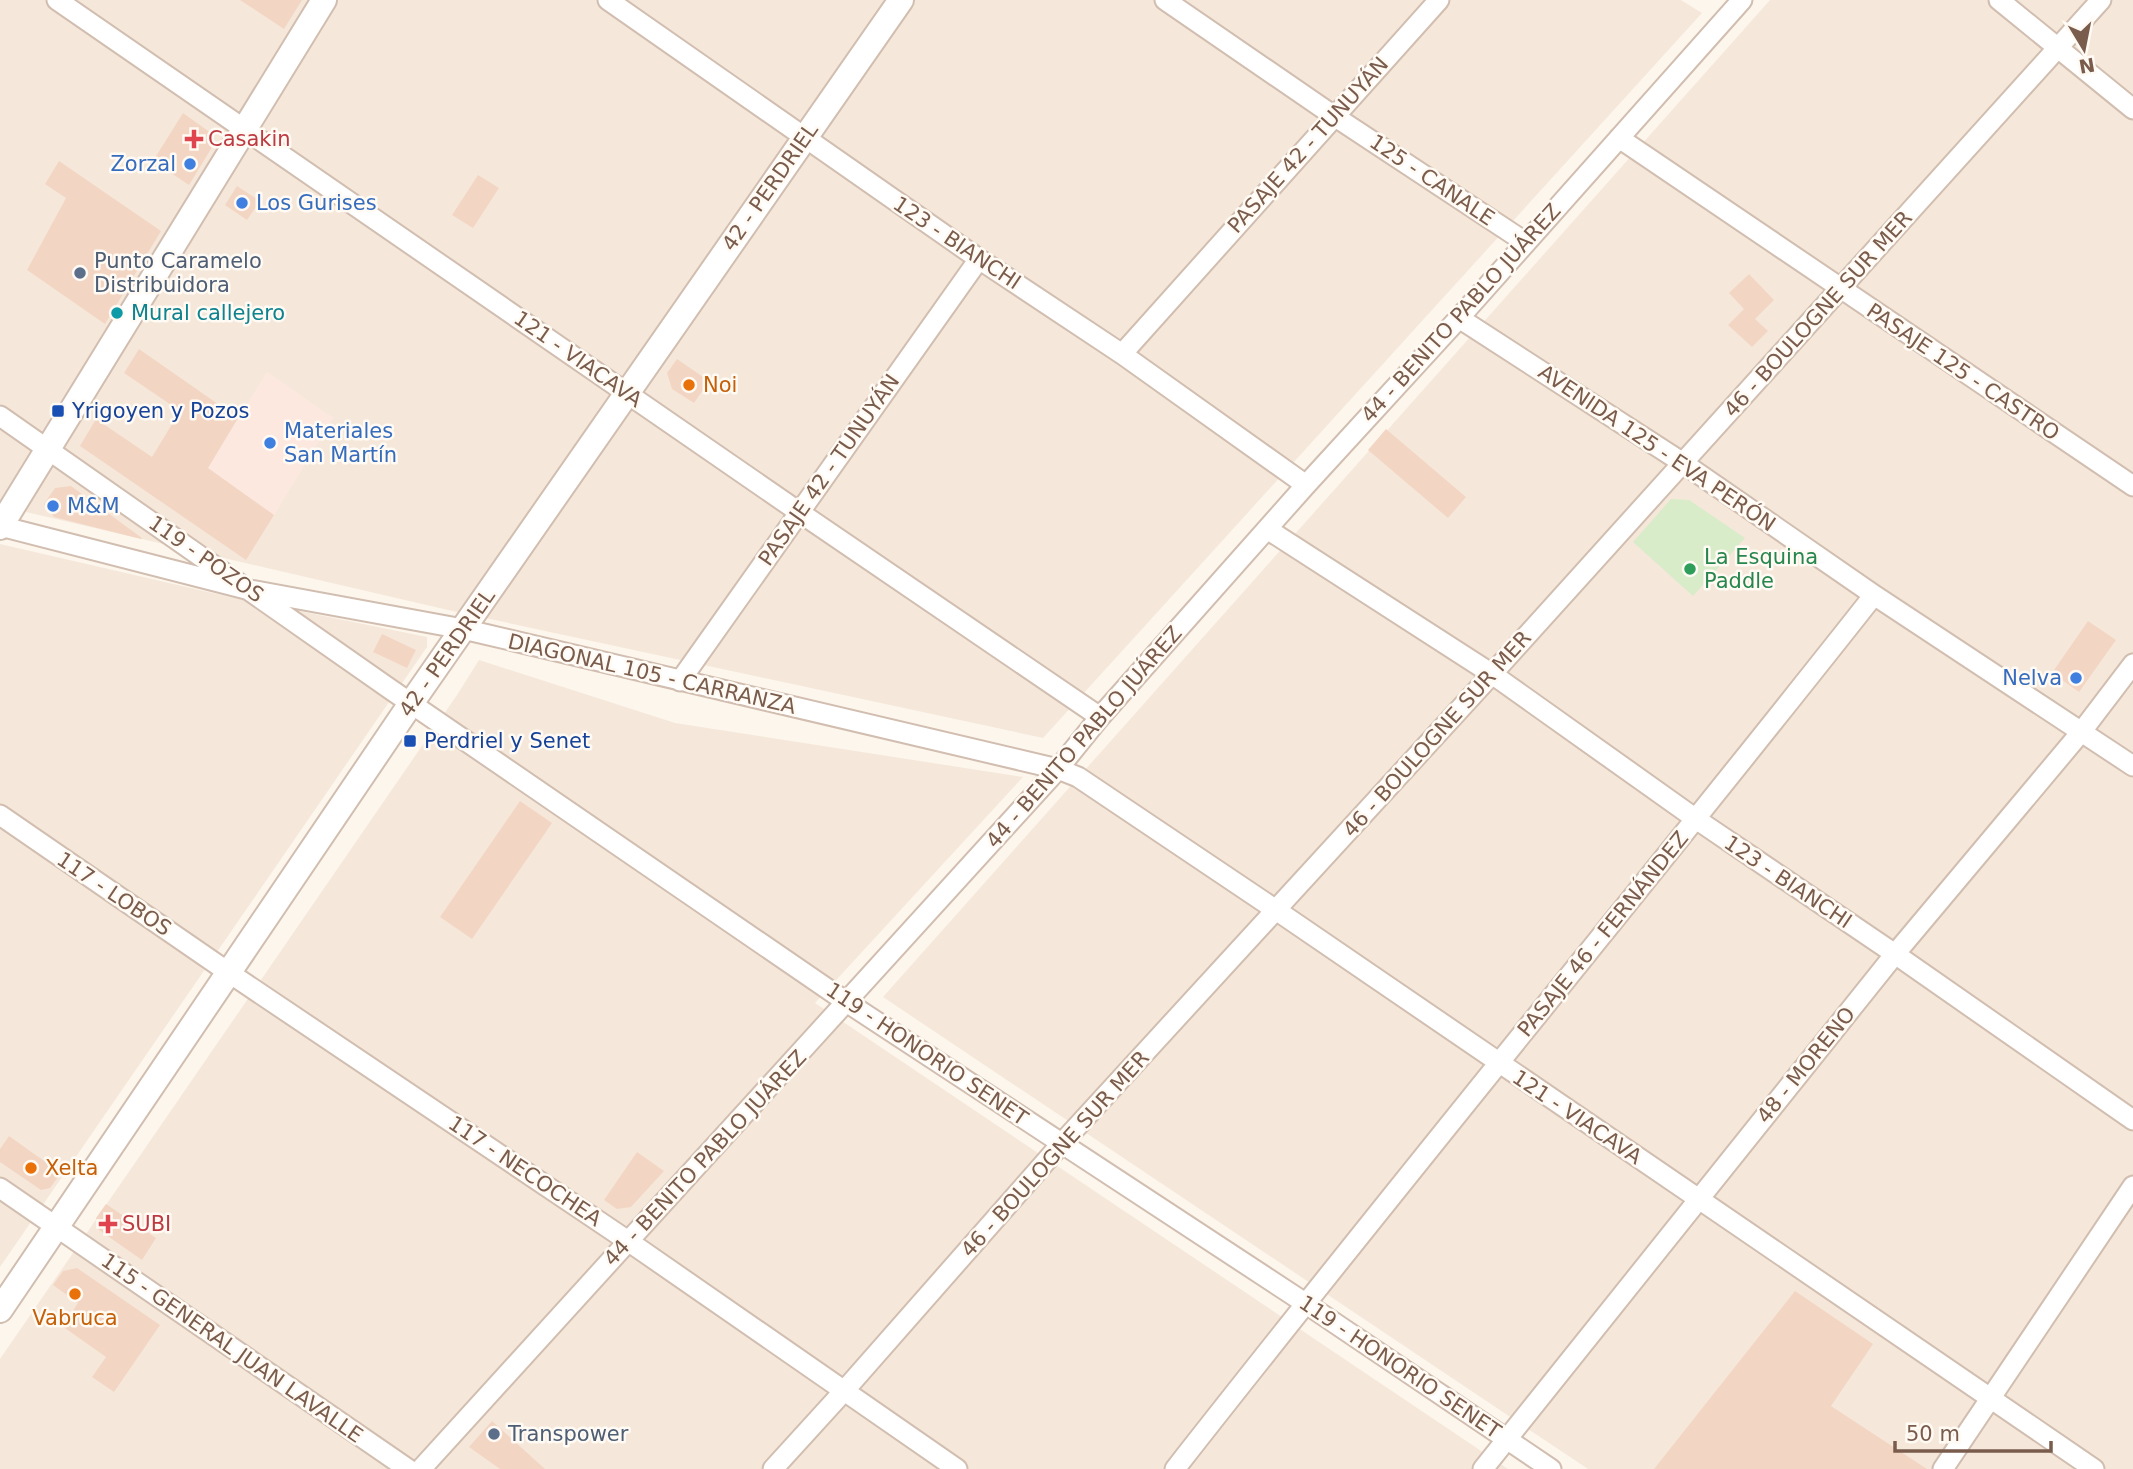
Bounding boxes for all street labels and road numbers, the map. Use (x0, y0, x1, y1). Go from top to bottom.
street label: PASAJE 42 - TUNUYÁN (1222, 52, 1393, 238)
street label: 42 - PERDRIEL (717, 118, 823, 255)
street label: 125 - CANALE (1365, 129, 1499, 231)
street label: 123 - BIANCHI (889, 192, 1025, 294)
street label: 44 - BENITO PABLO JUÁREZ (1356, 198, 1565, 427)
street label: 46 - BOULOGNE SUR MER (1719, 206, 1917, 422)
street label: PASAJE 125 - CASTRO (1862, 299, 2064, 445)
street label: 121 - VIACAVA (509, 306, 647, 412)
street label: AVENIDA 125 - EVA PERÓN (1534, 359, 1781, 536)
street label: PASAJE 42 - TUNUYÁN (753, 369, 904, 570)
street label: 119 - POZOS (144, 511, 268, 607)
street label: 42 - PERDRIEL (394, 584, 500, 721)
street label: 44 - BENITO PABLO JUÁREZ (980, 621, 1187, 853)
street label: 46 - BOULOGNE SUR MER (1338, 626, 1536, 842)
street label: DIAGONAL 105 - CARRANZA (506, 629, 799, 719)
street label: PASAJE 46 - FERNÁNDEZ (1512, 826, 1693, 1041)
street label: 123 - BIANCHI (1720, 831, 1856, 933)
street label: 117 - LOBOS (52, 847, 176, 941)
street label: 119 - HONORIO SENET (822, 978, 1032, 1131)
street label: 48 - MORENO (1752, 1002, 1860, 1128)
street label: 44 - BENITO PABLO JUÁREZ (598, 1045, 811, 1271)
street label: 46 - BOULOGNE SUR MER (956, 1046, 1154, 1262)
street label: 121 - VIACAVA (1508, 1065, 1647, 1169)
street label: 117 - NECOCHEA (444, 1111, 607, 1231)
street label: 115 - GENERAL JUAN LAVALLE (97, 1248, 367, 1448)
street label: 119 - HONORIO SENET (1295, 1291, 1505, 1444)

